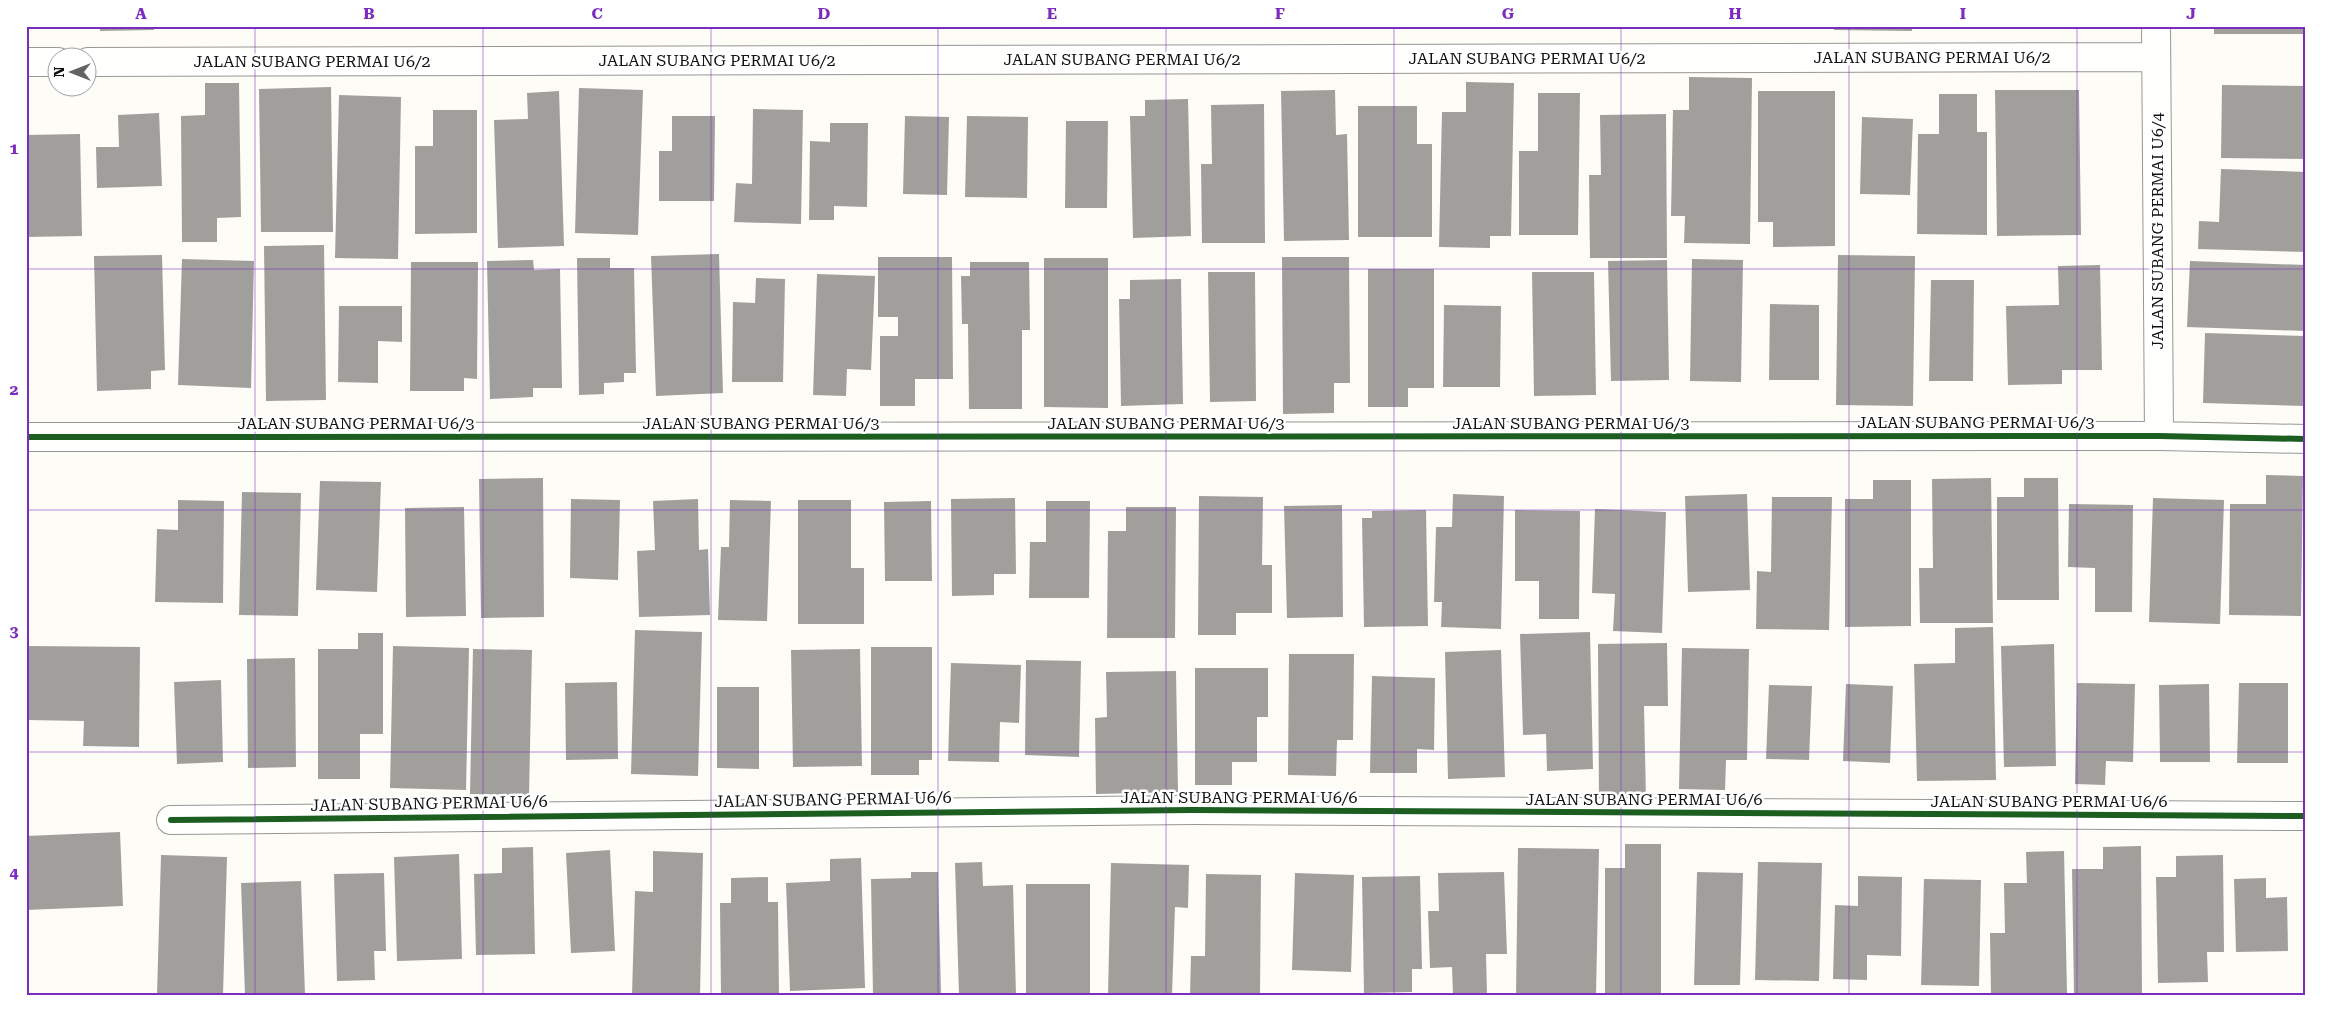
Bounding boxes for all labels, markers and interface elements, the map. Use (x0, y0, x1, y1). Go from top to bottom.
text: A (135, 4, 147, 23)
text: B (363, 4, 375, 23)
text: C (591, 4, 603, 23)
text: D (818, 4, 831, 23)
text: E (1047, 4, 1057, 23)
text: F (1275, 4, 1285, 23)
text: G (1502, 4, 1515, 23)
text: H (1728, 4, 1742, 23)
text: I (1960, 4, 1966, 23)
text: J (2186, 4, 2196, 23)
north arrow (48, 48, 98, 98)
street label: JALAN SUBANG PERMAI U6/2 (1813, 48, 2051, 67)
street label: JALAN SUBANG PERMAI U6/2 (1408, 49, 1646, 68)
street label: JALAN SUBANG PERMAI U6/2 (1003, 50, 1241, 69)
street label: JALAN SUBANG PERMAI U6/2 (598, 51, 836, 70)
street label: JALAN SUBANG PERMAI U6/2 (193, 52, 431, 71)
text: N (51, 66, 67, 77)
street label: JALAN SUBANG PERMAI U6/4 (2148, 112, 2167, 350)
text: 1 (10, 139, 19, 158)
text: 2 (10, 380, 19, 399)
street label: JALAN SUBANG PERMAI U6/3 (1857, 413, 2095, 432)
street label: JALAN SUBANG PERMAI U6/3 (237, 414, 475, 433)
street label: JALAN SUBANG PERMAI U6/3 (642, 414, 880, 433)
street label: JALAN SUBANG PERMAI U6/3 (1047, 414, 1285, 433)
street label: JALAN SUBANG PERMAI U6/3 (1452, 414, 1690, 433)
text: 3 (10, 622, 19, 641)
street label: JALAN SUBANG PERMAI U6/6 (714, 788, 952, 811)
street label: JALAN SUBANG PERMAI U6/6 (1120, 788, 1358, 807)
street label: JALAN SUBANG PERMAI U6/6 (1525, 790, 1763, 809)
street label: JALAN SUBANG PERMAI U6/6 (310, 792, 548, 815)
street label: JALAN SUBANG PERMAI U6/6 (1930, 792, 2168, 811)
text: 4 (10, 863, 19, 882)

